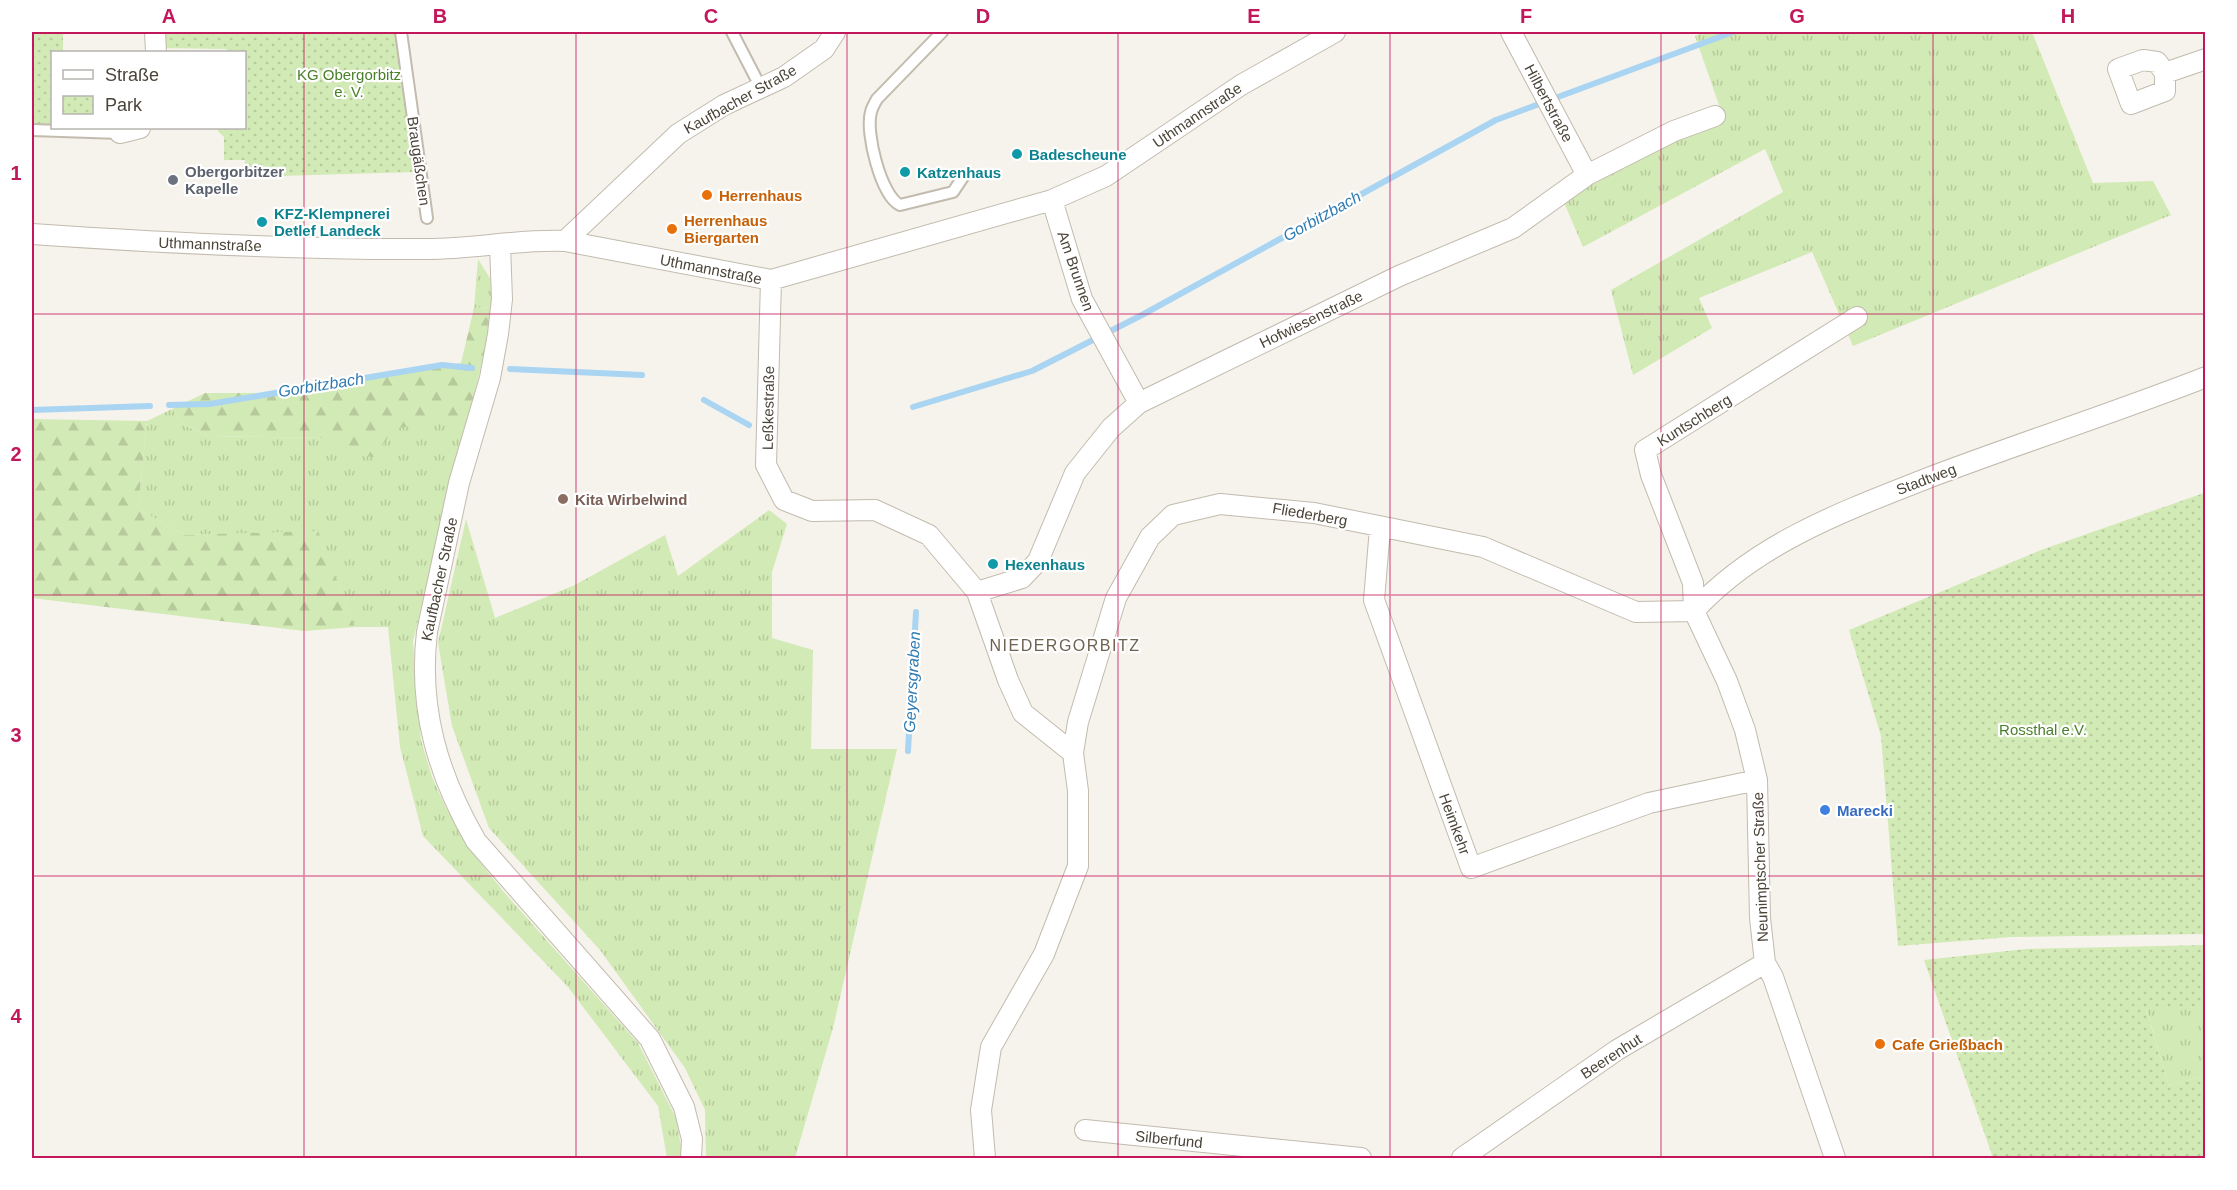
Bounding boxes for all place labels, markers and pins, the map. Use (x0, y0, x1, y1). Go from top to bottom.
place label: Badescheune (1029, 146, 1127, 163)
marker: Badescheune (1010, 147, 1024, 161)
place label: Obergorbitzer Kapelle (185, 163, 284, 197)
place label: Katzenhaus (917, 164, 1001, 181)
marker: Katzenhaus (898, 165, 912, 179)
marker: Obergorbitzer Kapelle (166, 173, 180, 187)
place label: Herrenhaus (719, 187, 802, 204)
marker: Herrenhaus (700, 188, 714, 202)
place label: KFZ-Klempnerei Detlef Landeck (274, 205, 390, 239)
place label: Herrenhaus Biergarten (684, 212, 767, 246)
marker: KFZ-Klempnerei Detlef Landeck (255, 215, 269, 229)
marker: Herrenhaus Biergarten (665, 222, 679, 236)
place label: Kita Wirbelwind (575, 491, 687, 508)
marker: Kita Wirbelwind (556, 492, 570, 506)
place label: Hexenhaus (1005, 556, 1085, 573)
marker: Hexenhaus (986, 557, 1000, 571)
place label: Marecki (1837, 802, 1893, 819)
marker: Marecki (1818, 803, 1832, 817)
place label: Cafe Grießbach (1892, 1036, 2003, 1053)
marker: Cafe Grießbach (1873, 1037, 1887, 1051)

